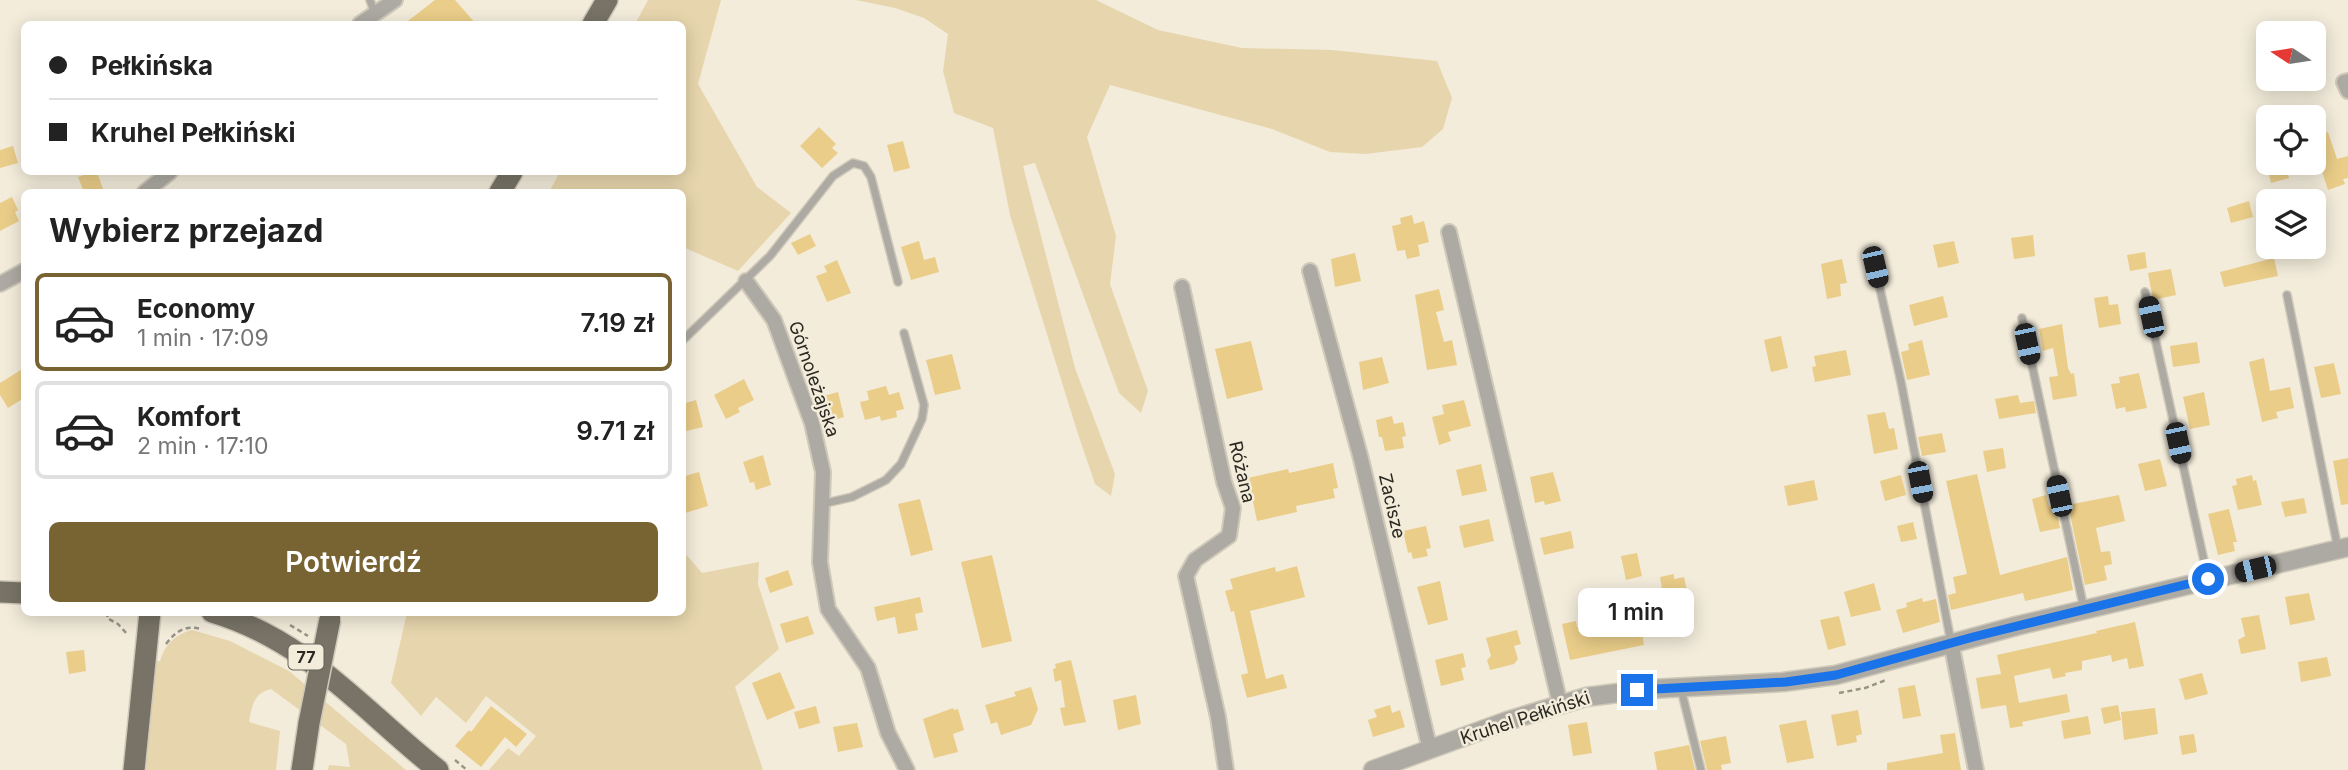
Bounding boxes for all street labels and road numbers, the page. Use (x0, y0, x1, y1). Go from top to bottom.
street label: Górnoleżajska (785, 318, 844, 440)
street label: Różana (1225, 439, 1260, 505)
street label: Zacisze (1375, 471, 1410, 540)
road number: 77 (288, 644, 324, 670)
street label: Kruhel Pełkiński (1457, 687, 1592, 748)

